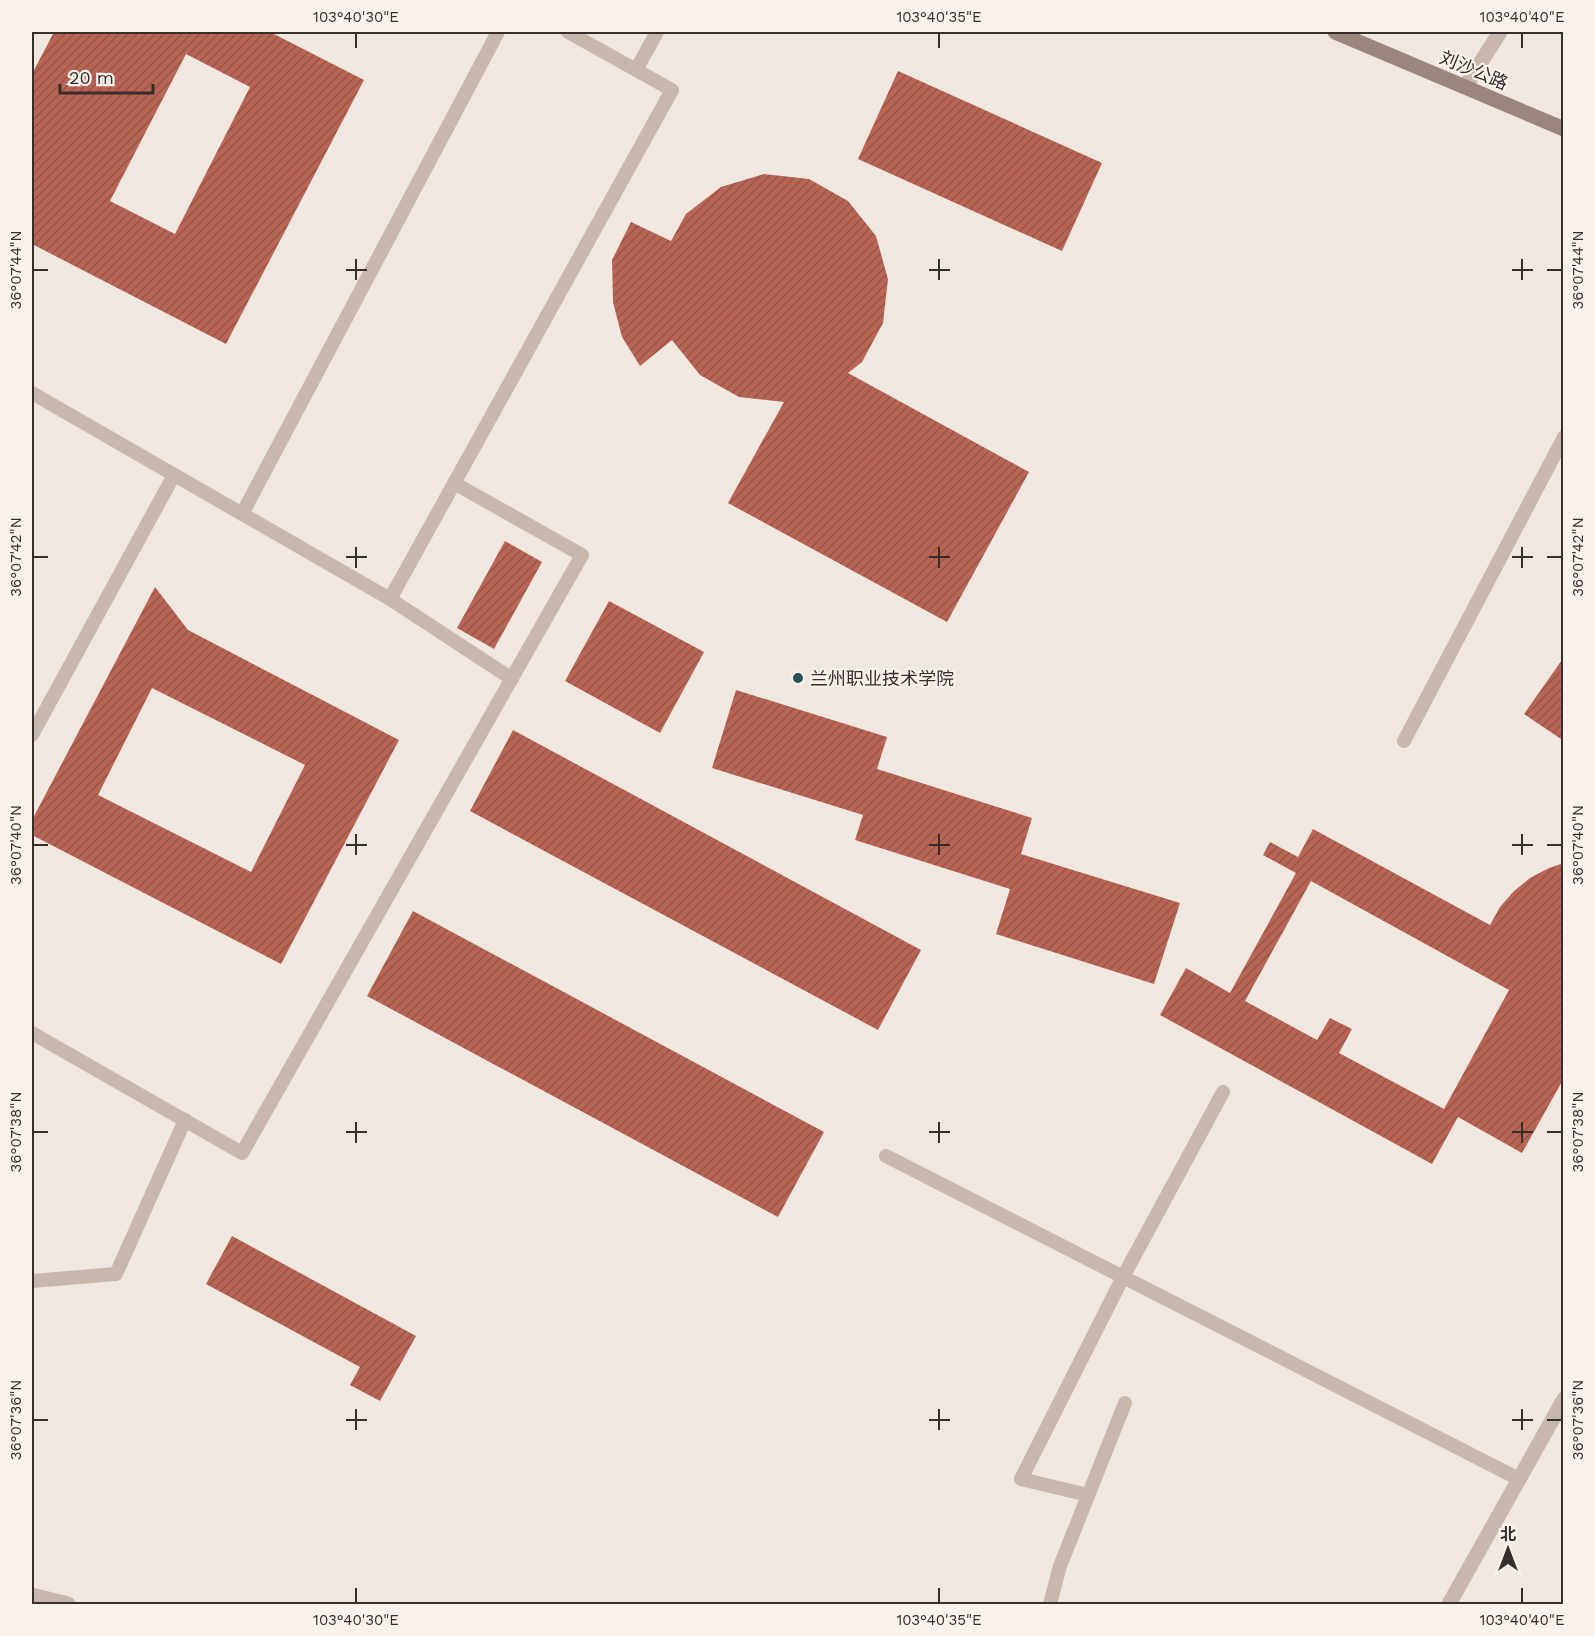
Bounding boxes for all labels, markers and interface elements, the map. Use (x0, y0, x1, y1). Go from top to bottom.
text: 103°40'30"E (313, 8, 399, 26)
text: 103°40'35"E (896, 8, 982, 26)
text: 103°40'40"E (1480, 8, 1564, 26)
street label: 刘沙公路 (1437, 46, 1511, 94)
scale bar (60, 57, 153, 95)
text: 20 m (69, 67, 114, 88)
text: 36°07'44"N (7, 231, 25, 310)
text: 36°07'44"N (1569, 231, 1587, 310)
text: 36°07'42"N (7, 517, 25, 597)
text: 36°07'42"N (1569, 517, 1587, 597)
place label: 兰州职业技术学院 (810, 668, 954, 689)
marker: 兰州职业技术学院 (791, 671, 805, 685)
text: 36°07'40"N (7, 805, 25, 885)
text: 36°07'40"N (1569, 805, 1587, 885)
text: 36°07'38"N (7, 1092, 25, 1172)
text: 36°07'38"N (1569, 1092, 1587, 1172)
text: 36°07'36"N (7, 1380, 25, 1460)
text: 36°07'36"N (1569, 1380, 1587, 1460)
north arrow (1478, 1519, 1538, 1579)
text: 北 (1500, 1525, 1516, 1544)
text: 103°40'30"E (313, 1611, 399, 1629)
text: 103°40'35"E (896, 1611, 982, 1629)
text: 103°40'40"E (1480, 1611, 1564, 1629)

